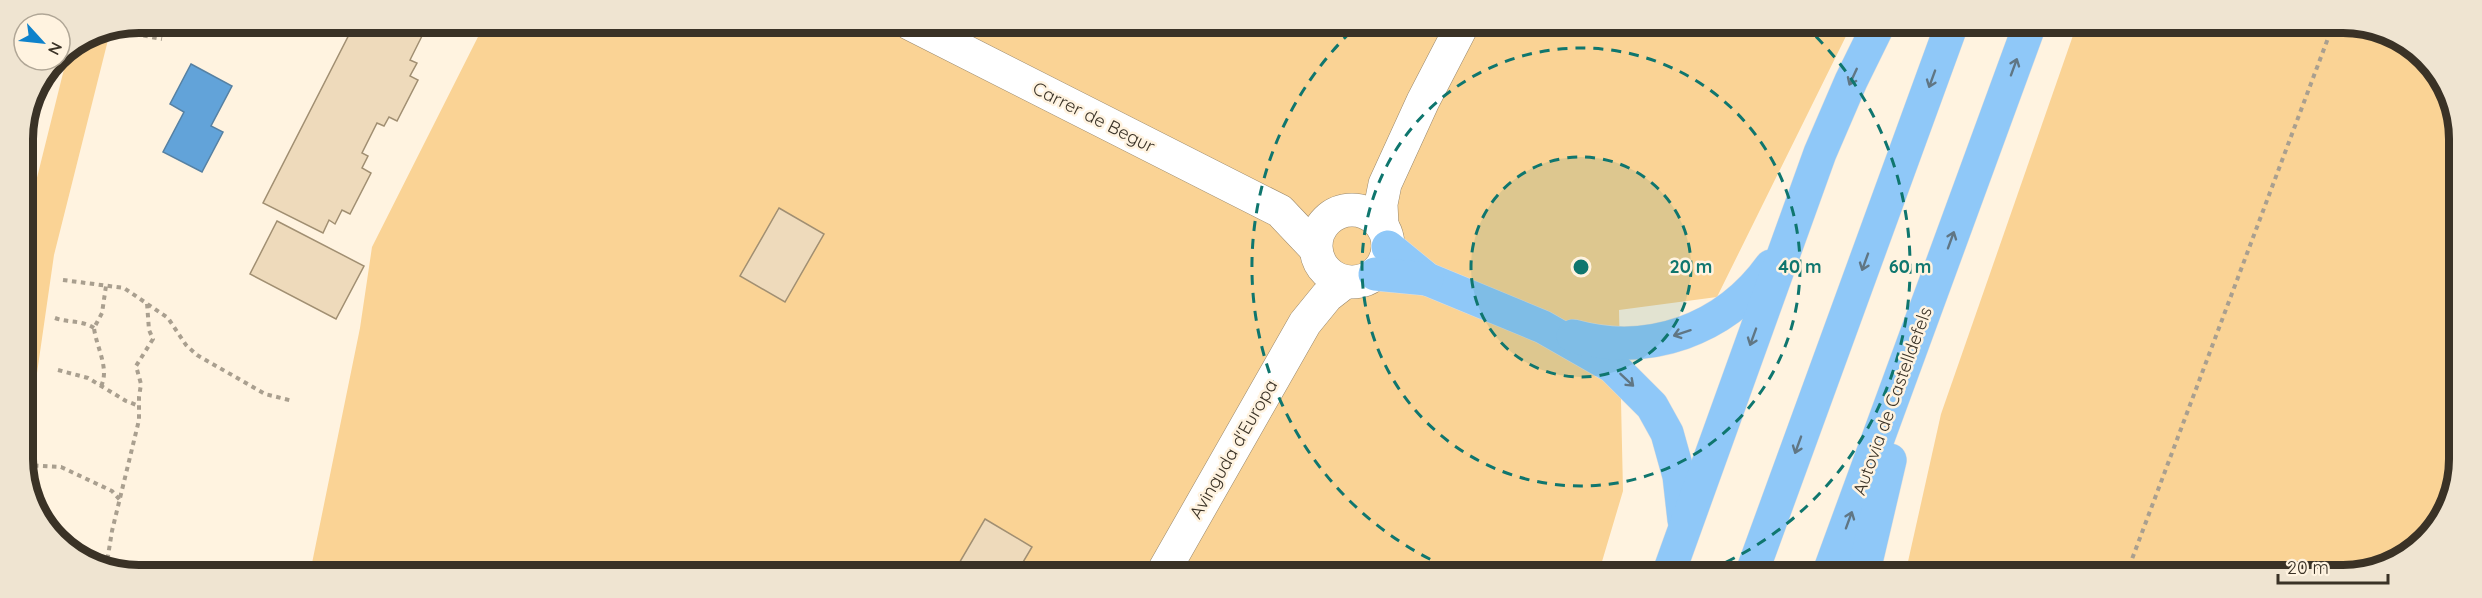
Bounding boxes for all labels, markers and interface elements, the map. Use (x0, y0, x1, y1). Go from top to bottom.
north arrow (12, 12, 72, 72)
text: N (44, 39, 67, 59)
one-way arrow (2010, 58, 2021, 77)
one-way arrow (1847, 67, 1859, 85)
one-way arrow (1926, 69, 1937, 88)
street label: Carrer de Begur (1029, 76, 1159, 158)
one-way arrow (1946, 231, 1957, 250)
one-way arrow (1859, 252, 1870, 271)
text: 20 m (1670, 255, 1712, 278)
text: 40 m (1778, 255, 1822, 278)
text: 60 m (1889, 255, 1931, 278)
centre of rings (1571, 257, 1591, 277)
street label: Autovia de Castelldefels (1847, 304, 1937, 498)
one-way arrow (1746, 327, 1757, 345)
one-way arrow (1673, 328, 1692, 339)
one-way arrow (1620, 373, 1635, 387)
street label: Avinguda d'Europa (1184, 375, 1282, 523)
one-way arrow (1792, 436, 1803, 454)
one-way arrow (1844, 511, 1855, 530)
scale bar (2278, 547, 2388, 585)
text: 20 m (2287, 556, 2329, 579)

